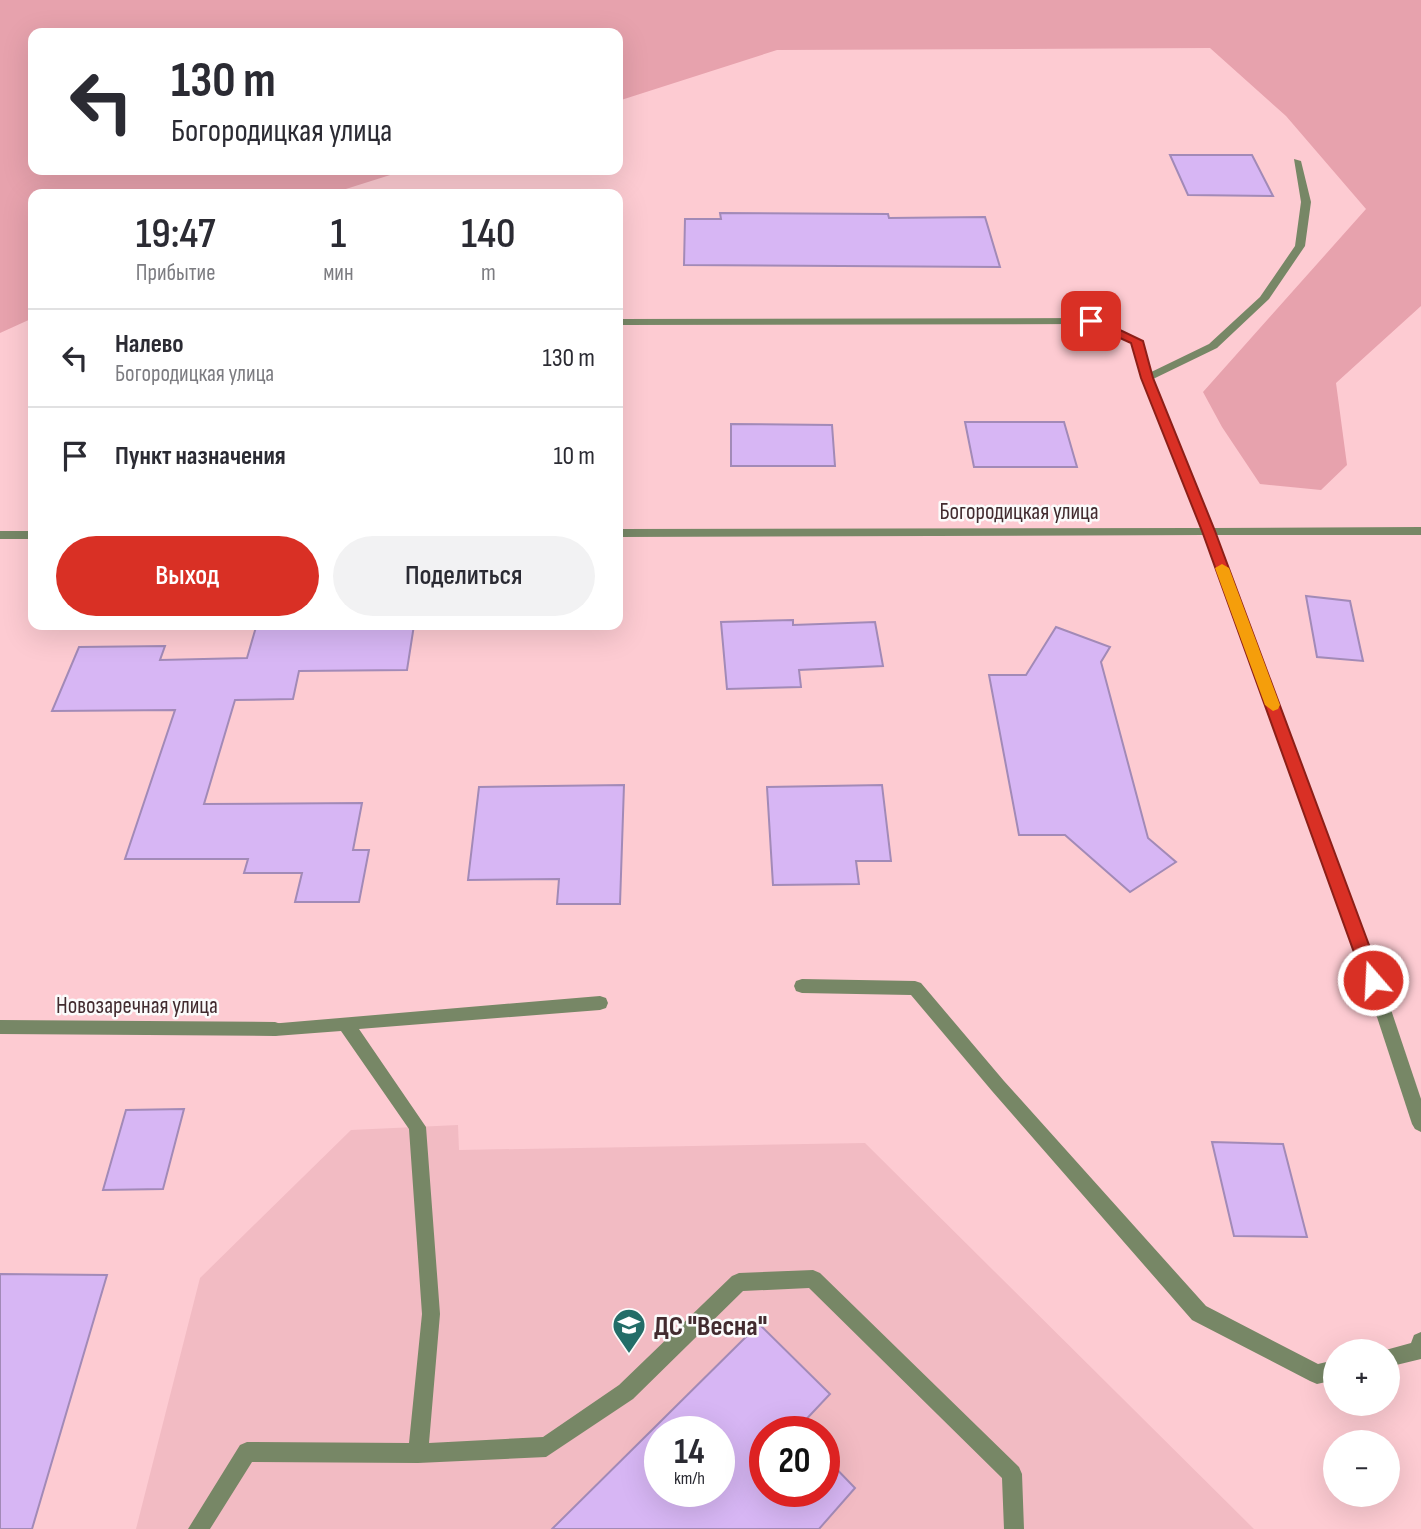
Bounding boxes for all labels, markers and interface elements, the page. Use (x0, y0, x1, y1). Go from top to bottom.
text: 130 m (171, 52, 276, 111)
icon: left (56, 56, 147, 147)
text: Богородицкая улица (171, 112, 392, 151)
text: 19:47 (136, 209, 215, 260)
text: 1 (331, 209, 346, 260)
text: 140 (461, 209, 515, 260)
text: Прибытие (136, 259, 215, 287)
text: мин (323, 259, 354, 287)
text: m (481, 259, 496, 287)
pin (1061, 291, 1121, 351)
icon: arrive (1072, 302, 1110, 340)
text: Налево (115, 329, 184, 360)
icon: left (56, 339, 94, 377)
text: 130 m (543, 343, 595, 374)
text: Богородицкая улица (115, 360, 274, 388)
icon: arrive (56, 437, 94, 475)
text: Пункт назначения (115, 441, 286, 472)
text: 10 m (553, 441, 595, 472)
street label: Богородицкая улица (939, 498, 1099, 526)
button: Выход (56, 536, 319, 616)
button: Поделиться (333, 536, 595, 616)
position arrow (1336, 943, 1410, 1017)
street label: Новозаречная улица (56, 992, 218, 1020)
school or university icon: ДС "Весна" (610, 1306, 648, 1355)
place label: ДС "Весна" (654, 1310, 767, 1343)
map controls (1323, 1339, 1400, 1507)
button: + (1323, 1339, 1400, 1416)
speed limit sign: 20 (749, 1416, 840, 1507)
button: − (1323, 1430, 1400, 1507)
text: 14 (674, 1431, 705, 1474)
text: km/h (674, 1468, 705, 1489)

